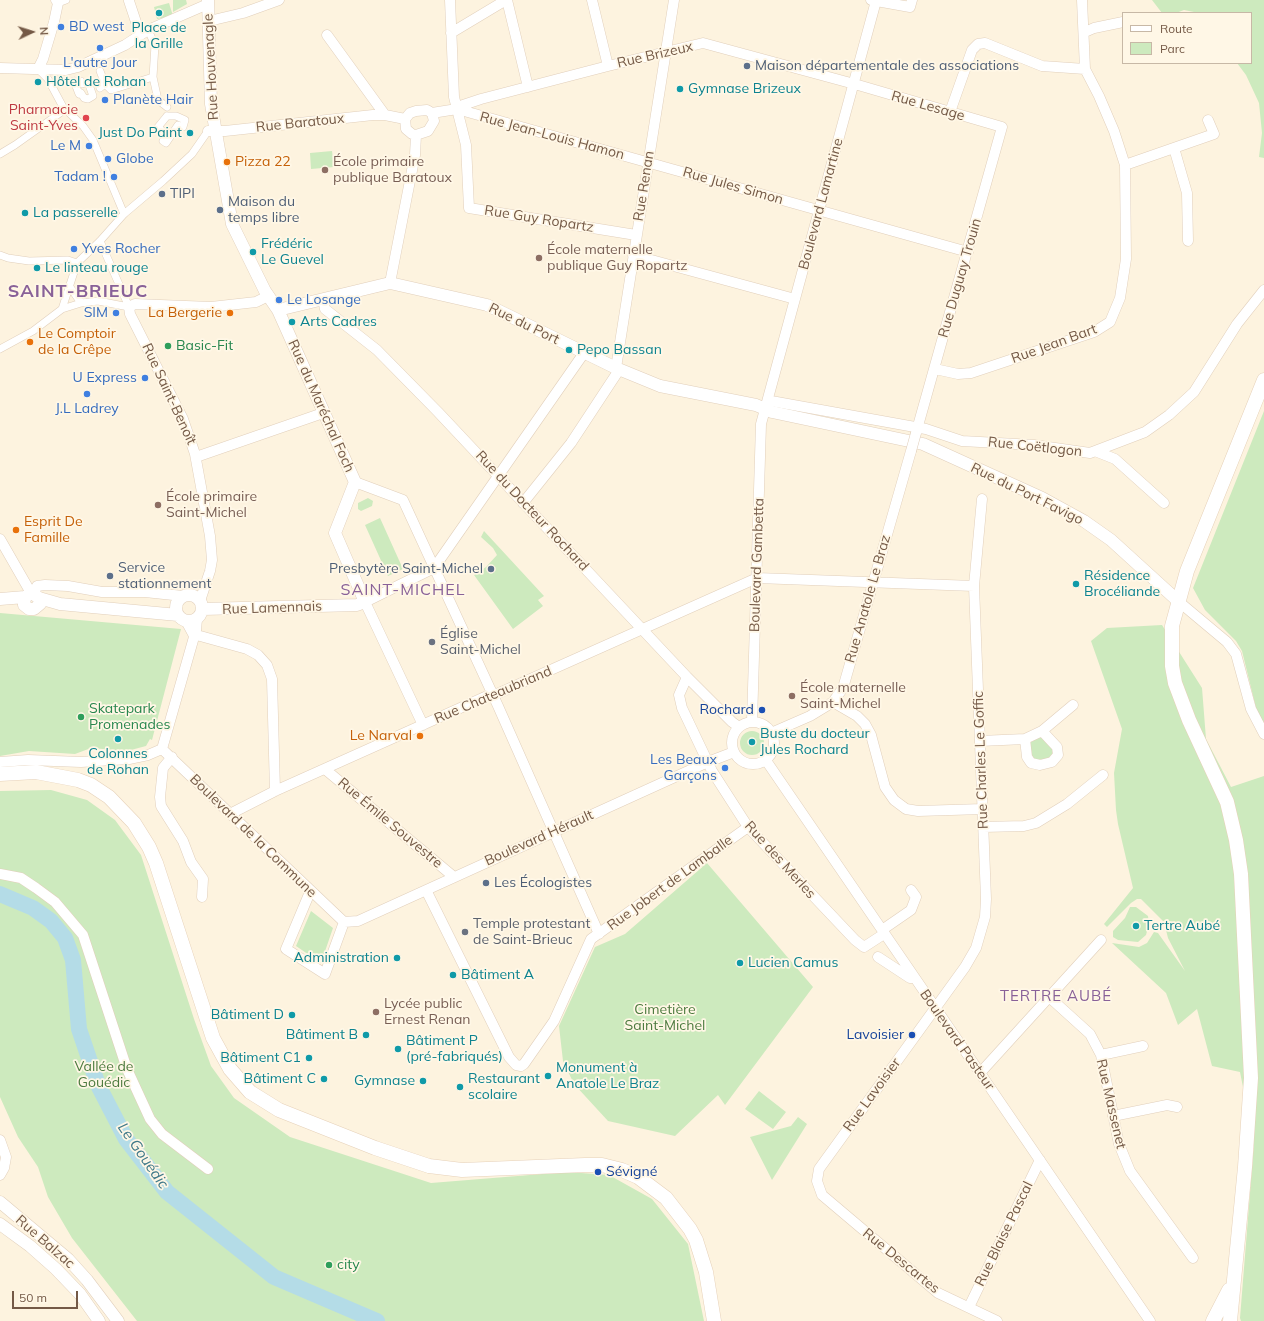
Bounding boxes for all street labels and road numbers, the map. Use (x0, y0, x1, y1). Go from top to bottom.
street label: Rue Houvenagle (200, 13, 222, 121)
street label: Rue Brizeux (615, 38, 695, 72)
street label: Rue Lesage (889, 88, 967, 124)
street label: Rue Jean-Louis Hamon (478, 109, 626, 163)
street label: Rue Baratoux (255, 110, 345, 136)
street label: Boulevard Lamartine (795, 136, 847, 272)
street label: Rue Renan (630, 150, 658, 222)
street label: Rue Jules Simon (681, 164, 785, 208)
street label: Rue Guy Ropartz (483, 202, 595, 236)
street label: Rue Duguay Trouin (935, 216, 985, 340)
street label: Rue du Port (486, 300, 562, 348)
street label: Rue Jean Bart (1009, 321, 1099, 367)
street label: Rue du Maréchal Foch (284, 337, 358, 475)
street label: Rue Saint-Benoît (138, 341, 200, 447)
street label: Rue Coëtlogon (987, 434, 1083, 460)
street label: Rue du Docteur Rochard (472, 447, 592, 575)
street label: Rue du Port Favigo (968, 459, 1086, 529)
street label: Boulevard Gambetta (746, 498, 768, 632)
street label: Rue Anatole Le Braz (842, 533, 894, 665)
street label: Rue Lamennais (222, 598, 322, 618)
street label: Rue Chateaubriand (432, 663, 554, 727)
street label: Rue Charles Le Goffic (970, 691, 992, 829)
street label: Boulevard de la Commune (186, 771, 320, 901)
street label: Rue Émile Souvestre (334, 774, 446, 872)
street label: Boulevard Hérault (482, 806, 596, 870)
street label: Rue des Merles (741, 818, 819, 902)
street label: Rue Jobert de Lamballe (604, 832, 736, 934)
street label: Boulevard Pasteur (916, 987, 998, 1093)
street label: Rue Lavoisier (840, 1055, 904, 1135)
street label: Rue Massenet (1093, 1057, 1129, 1151)
street label: Rue Blaise Pascal (971, 1179, 1037, 1289)
street label: Rue Balzac (12, 1212, 78, 1272)
street label: Rue Descartes (859, 1225, 943, 1297)

